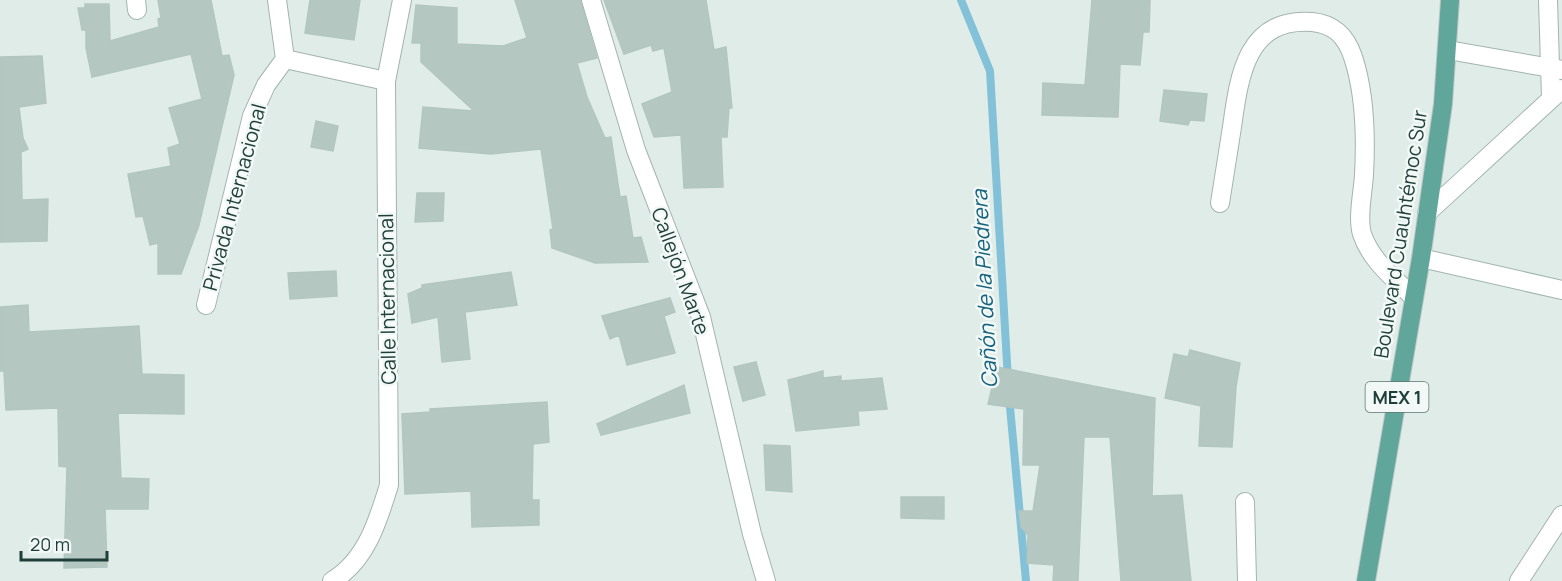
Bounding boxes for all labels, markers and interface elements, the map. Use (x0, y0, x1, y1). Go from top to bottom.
street label: Privada Internacional (196, 100, 272, 294)
street label: Boulevard Cuauhtémoc Sur (1367, 108, 1433, 360)
water label: Cañón de la Piedrera (965, 188, 1003, 389)
street label: Callejón Marte (645, 204, 717, 338)
street label: Calle Internacional (372, 213, 402, 385)
road number: MEX 1 (1366, 382, 1428, 412)
scale bar (21, 524, 106, 562)
text: 20 m (30, 532, 70, 556)

